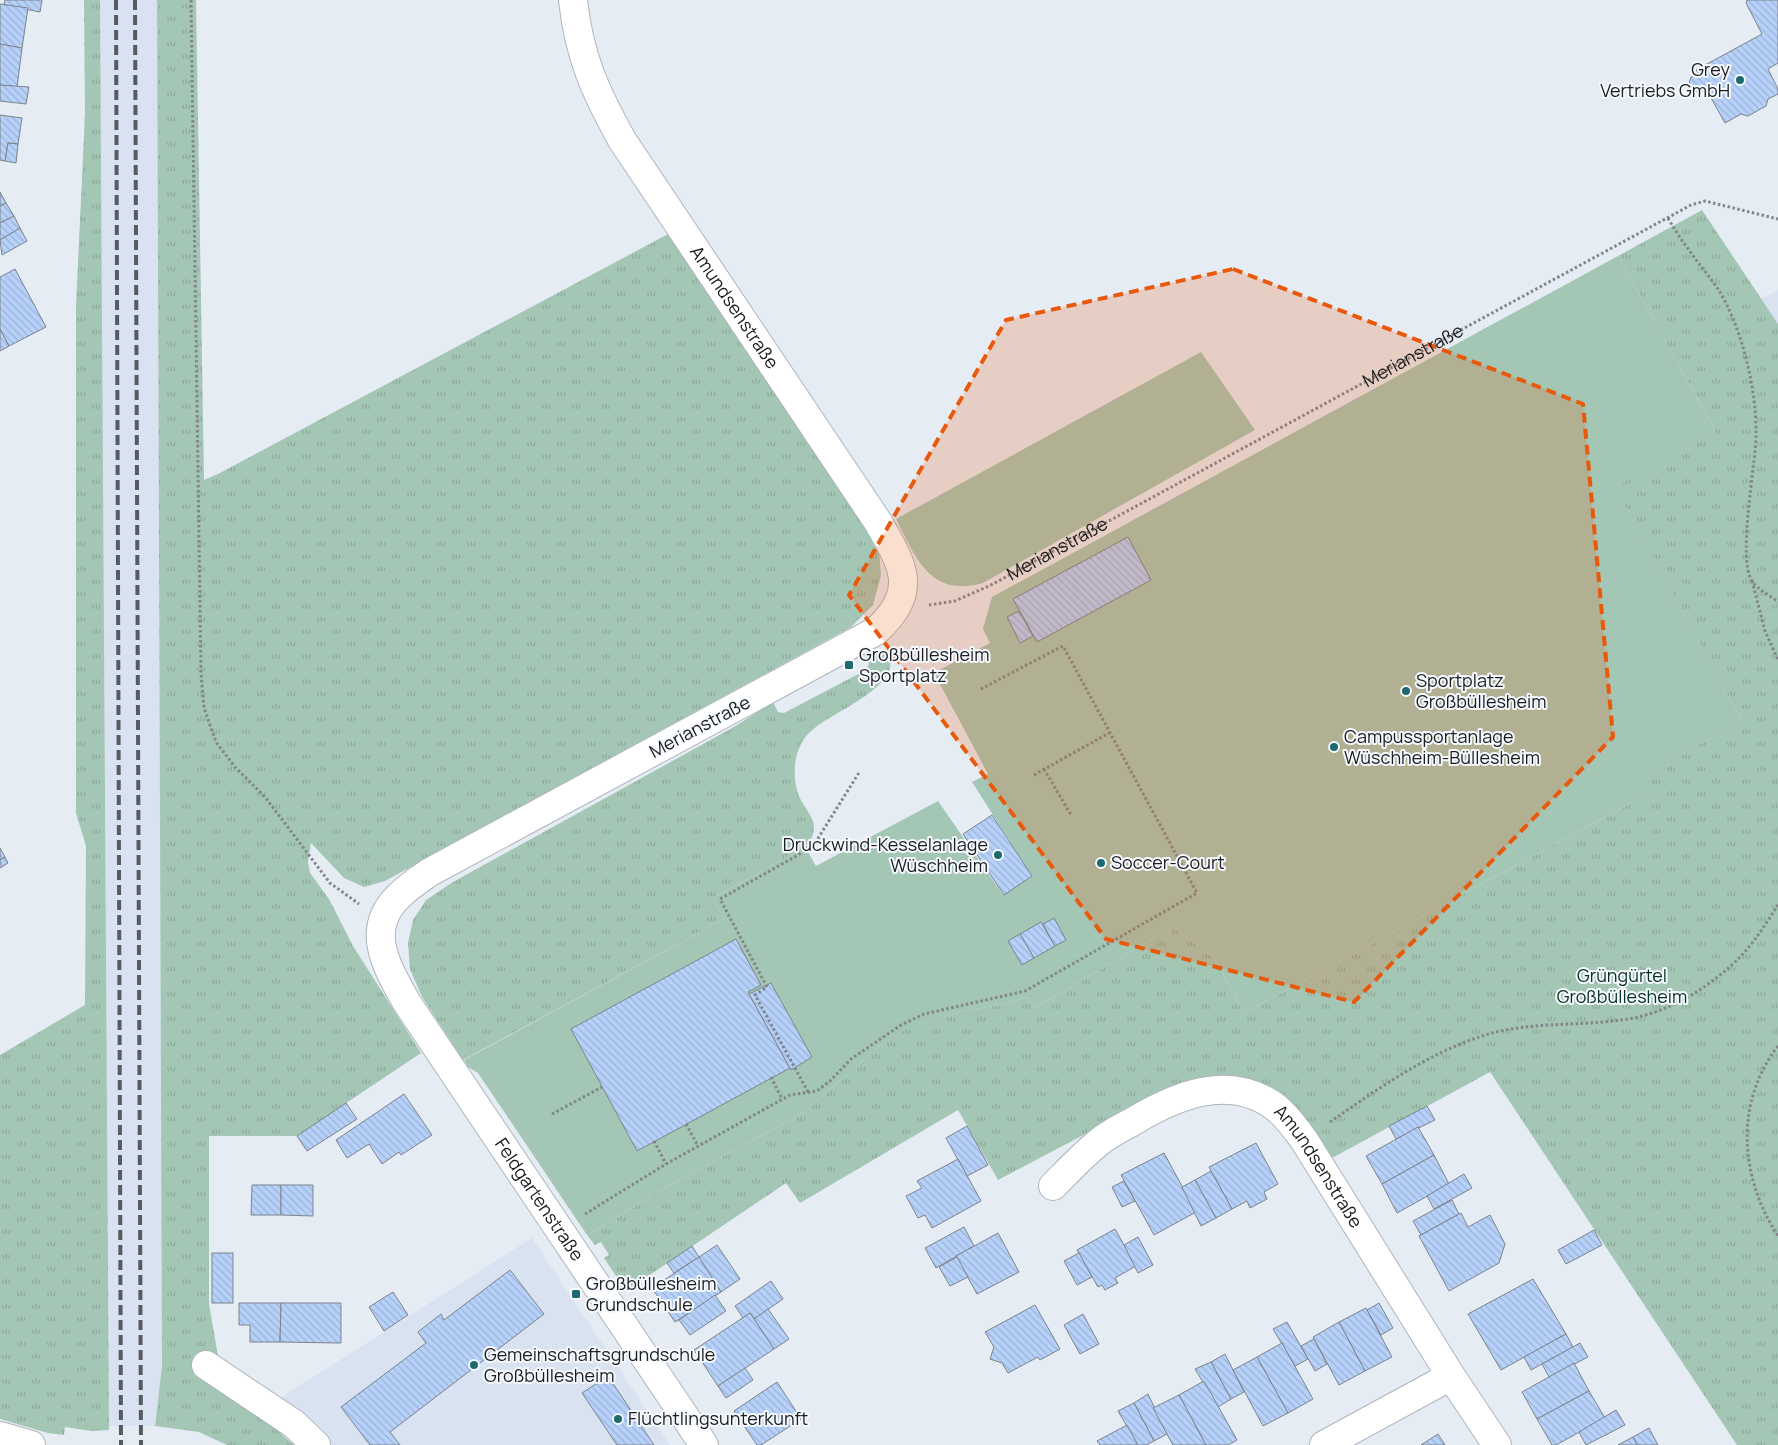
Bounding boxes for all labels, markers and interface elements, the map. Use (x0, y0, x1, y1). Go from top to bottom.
place label: Grey Vertriebs GmbH (1600, 57, 1730, 102)
marker: Grey Vertriebs GmbH (1734, 74, 1746, 86)
street label: Amundsenstraße (685, 241, 785, 373)
street label: Merianstraße (1358, 318, 1467, 392)
street label: Merianstraße (1002, 511, 1111, 585)
place label: Großbüllesheim Sportplatz (859, 642, 990, 687)
marker: Großbüllesheim Sportplatz (843, 659, 855, 671)
place label: Sportplatz Großbüllesheim (1416, 668, 1547, 713)
marker: Sportplatz Großbüllesheim (1400, 685, 1412, 697)
street label: Merianstraße (645, 689, 754, 763)
place label: Campussportanlage Wüschheim-Büllesheim (1344, 724, 1540, 769)
marker: Campussportanlage Wüschheim-Büllesheim (1328, 741, 1340, 753)
place label: Druckwind-Kesselanlage Wüschheim (783, 832, 988, 877)
marker: Druckwind-Kesselanlage Wüschheim (992, 849, 1004, 861)
place label: Soccer-Court (1111, 850, 1225, 874)
marker: Soccer-Court (1095, 857, 1107, 869)
park label: Grüngürtel Großbüllesheim (1557, 963, 1687, 1008)
street label: Amundsenstraße (1270, 1099, 1369, 1232)
street label: Feldgartenstraße (490, 1133, 590, 1265)
place label: Großbüllesheim Grundschule (586, 1271, 717, 1316)
marker: Großbüllesheim Grundschule (570, 1288, 582, 1300)
place label: Gemeinschaftsgrundschule Großbüllesheim (484, 1342, 715, 1387)
marker: Gemeinschaftsgrundschule Großbüllesheim (468, 1359, 480, 1371)
place label: Flüchtlingsunterkunft (628, 1406, 808, 1430)
marker: Flüchtlingsunterkunft (612, 1413, 624, 1425)

